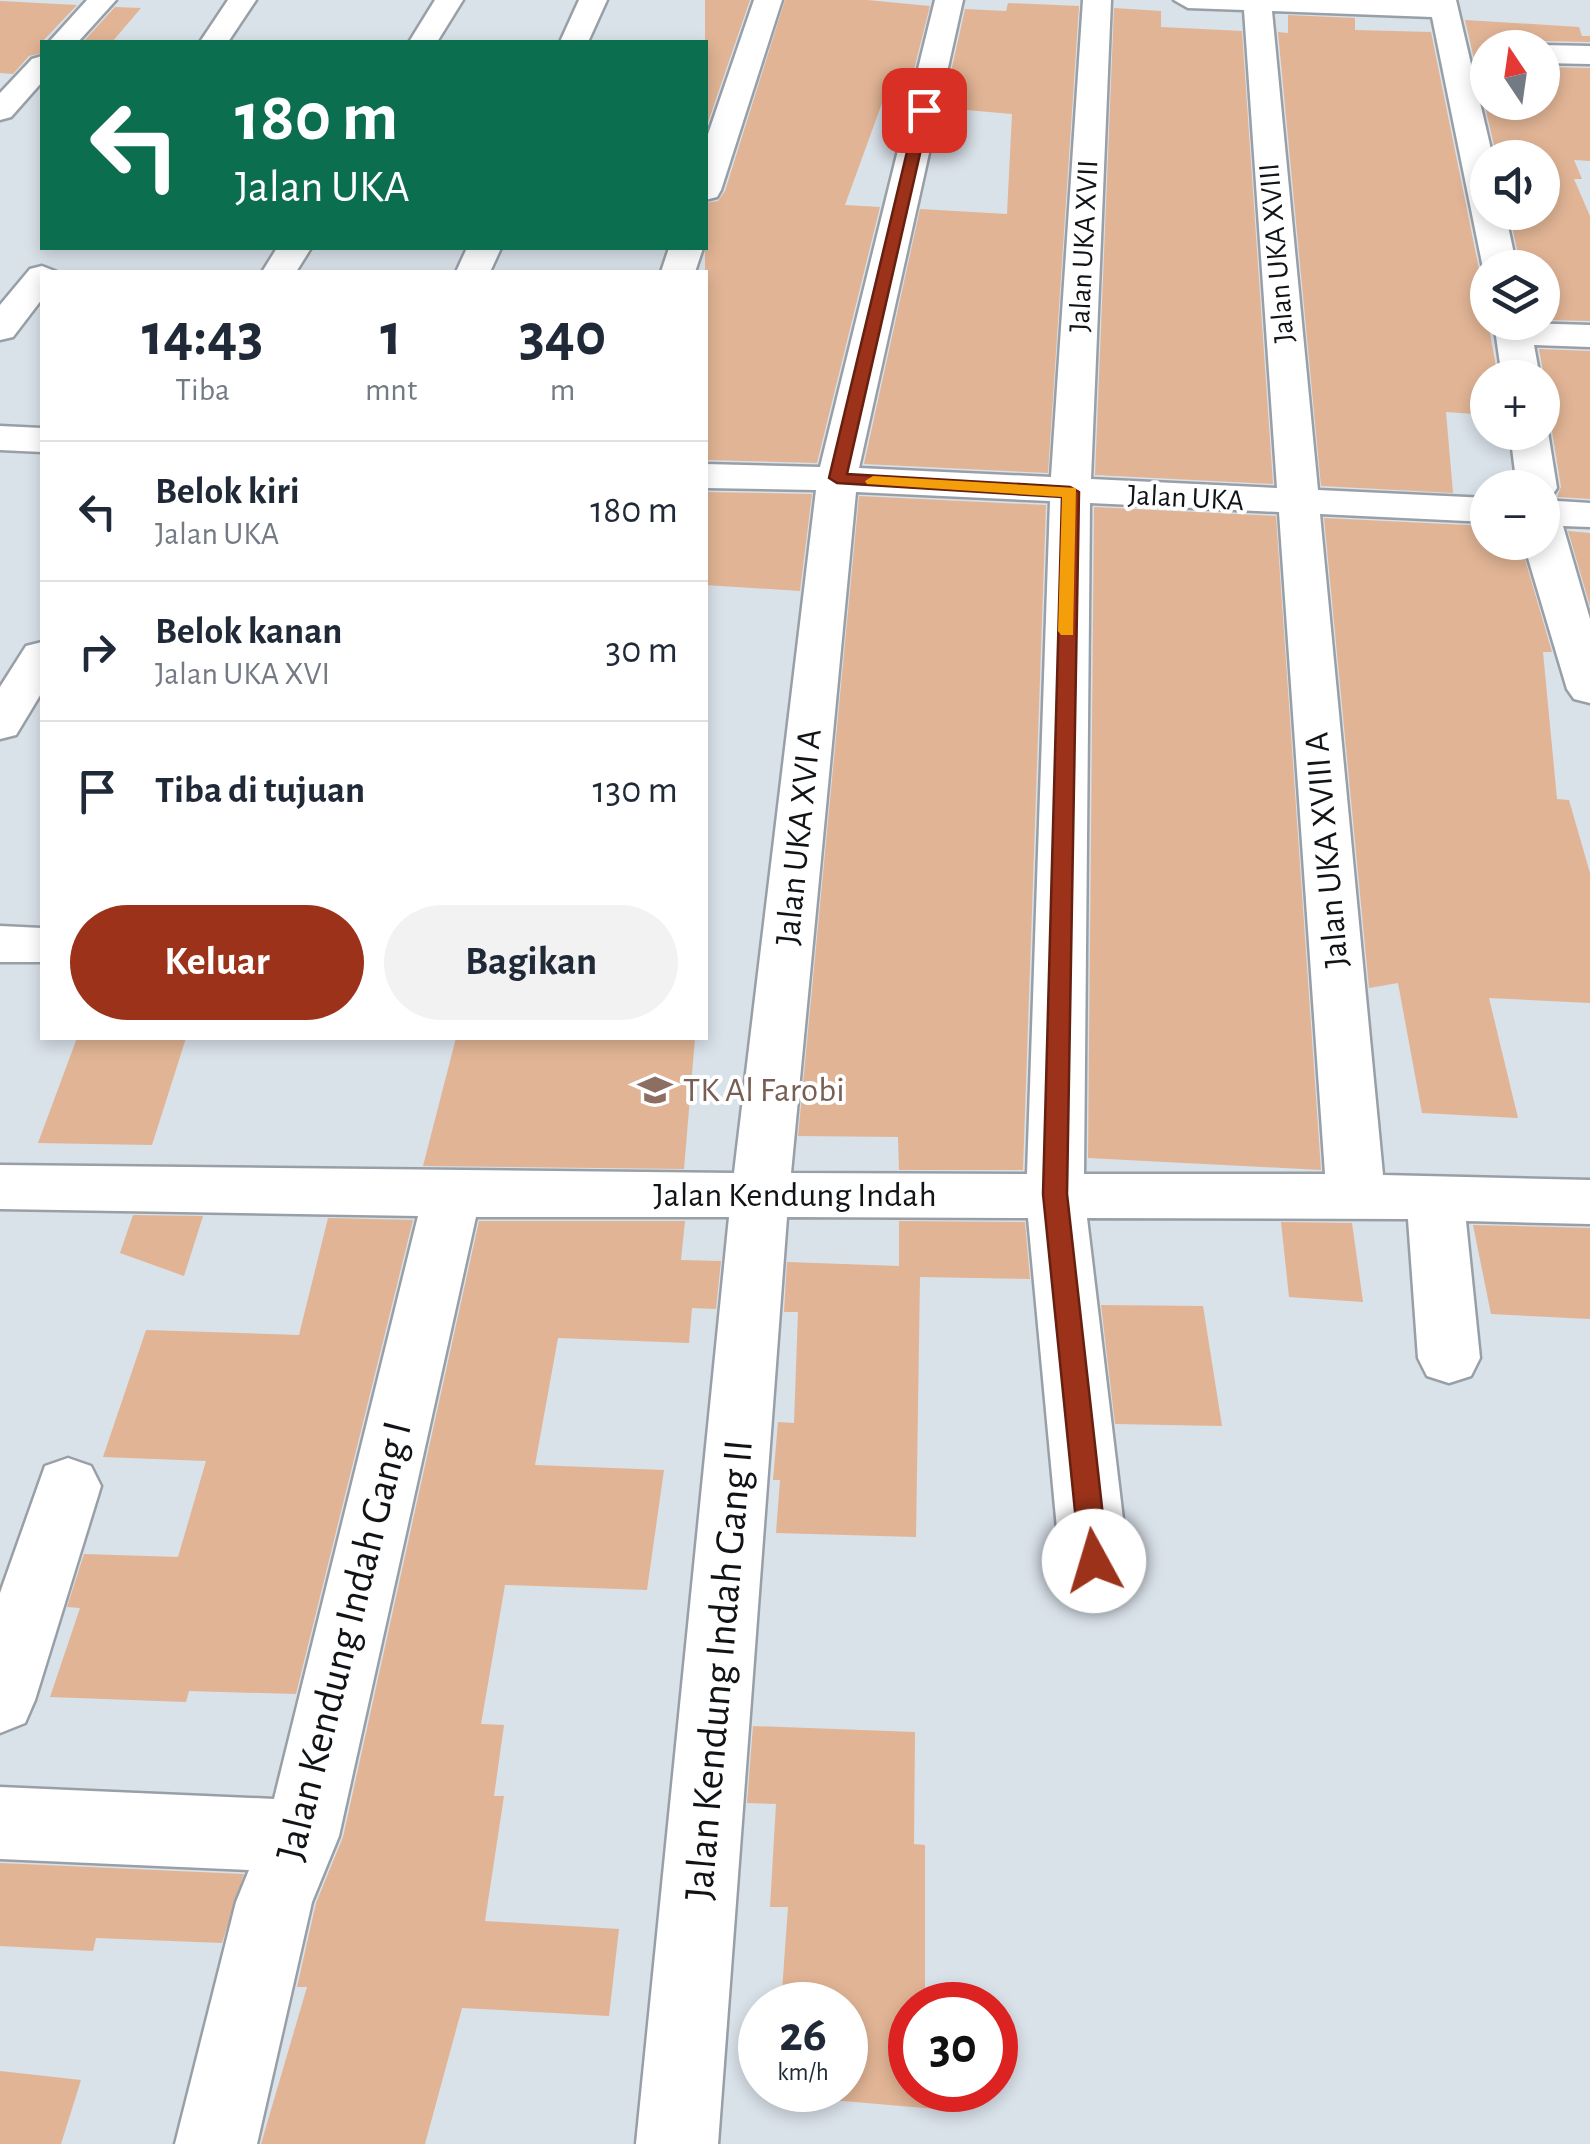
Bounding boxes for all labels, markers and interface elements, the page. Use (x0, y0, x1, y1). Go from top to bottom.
north arrow (1470, 30, 1560, 120)
map controls (1470, 30, 1560, 560)
pin (882, 68, 967, 153)
icon: left (70, 80, 200, 210)
text: 180 m (235, 83, 398, 153)
icon: arrive (897, 83, 952, 138)
button: sound (1470, 140, 1560, 230)
street label: Jalan UKA XVII (1065, 159, 1103, 333)
street label: Jalan UKA XVIII (1254, 162, 1300, 344)
text: Jalan UKA (235, 165, 410, 210)
button: layers (1470, 250, 1560, 340)
text: 14:43 (142, 306, 263, 366)
text: 1 (380, 306, 402, 366)
text: 340 (519, 306, 606, 366)
button: + (1470, 360, 1560, 450)
text: Tiba (175, 374, 230, 406)
text: mnt (365, 374, 417, 406)
text: m (550, 374, 575, 406)
button: − (1470, 470, 1560, 560)
text: Belok kiri (155, 473, 300, 511)
street label: Jalan UKA (1127, 480, 1245, 516)
icon: left (70, 484, 125, 539)
text: 180 m (590, 492, 678, 530)
text: Jalan UKA (155, 518, 279, 550)
text: Belok kanan (155, 613, 342, 651)
icon: right (70, 624, 125, 679)
text: 30 m (606, 632, 678, 670)
text: Jalan UKA XVI (155, 658, 330, 690)
street label: Jalan UKA XVI A (770, 727, 828, 947)
street label: Jalan UKA XVIII A (1299, 731, 1355, 969)
icon: arrive (70, 764, 125, 819)
text: Tiba di tujuan (155, 772, 365, 810)
text: 130 m (593, 772, 678, 810)
button: Keluar (70, 905, 364, 1020)
button: Bagikan (384, 905, 678, 1020)
school or university icon: TK Al Farobi (636, 1071, 674, 1109)
place label: TK Al Farobi (683, 1073, 845, 1108)
street label: Jalan Kendung Indah (653, 1178, 937, 1213)
street label: Jalan Kendung Indah Gang I (269, 1417, 419, 1865)
street label: Jalan Kendung Indah Gang II (678, 1438, 760, 1902)
position arrow (1042, 1509, 1146, 1613)
speed limit sign: 30 (888, 1982, 1018, 2112)
text: 26 (779, 2010, 827, 2060)
text: km/h (777, 2060, 829, 2085)

